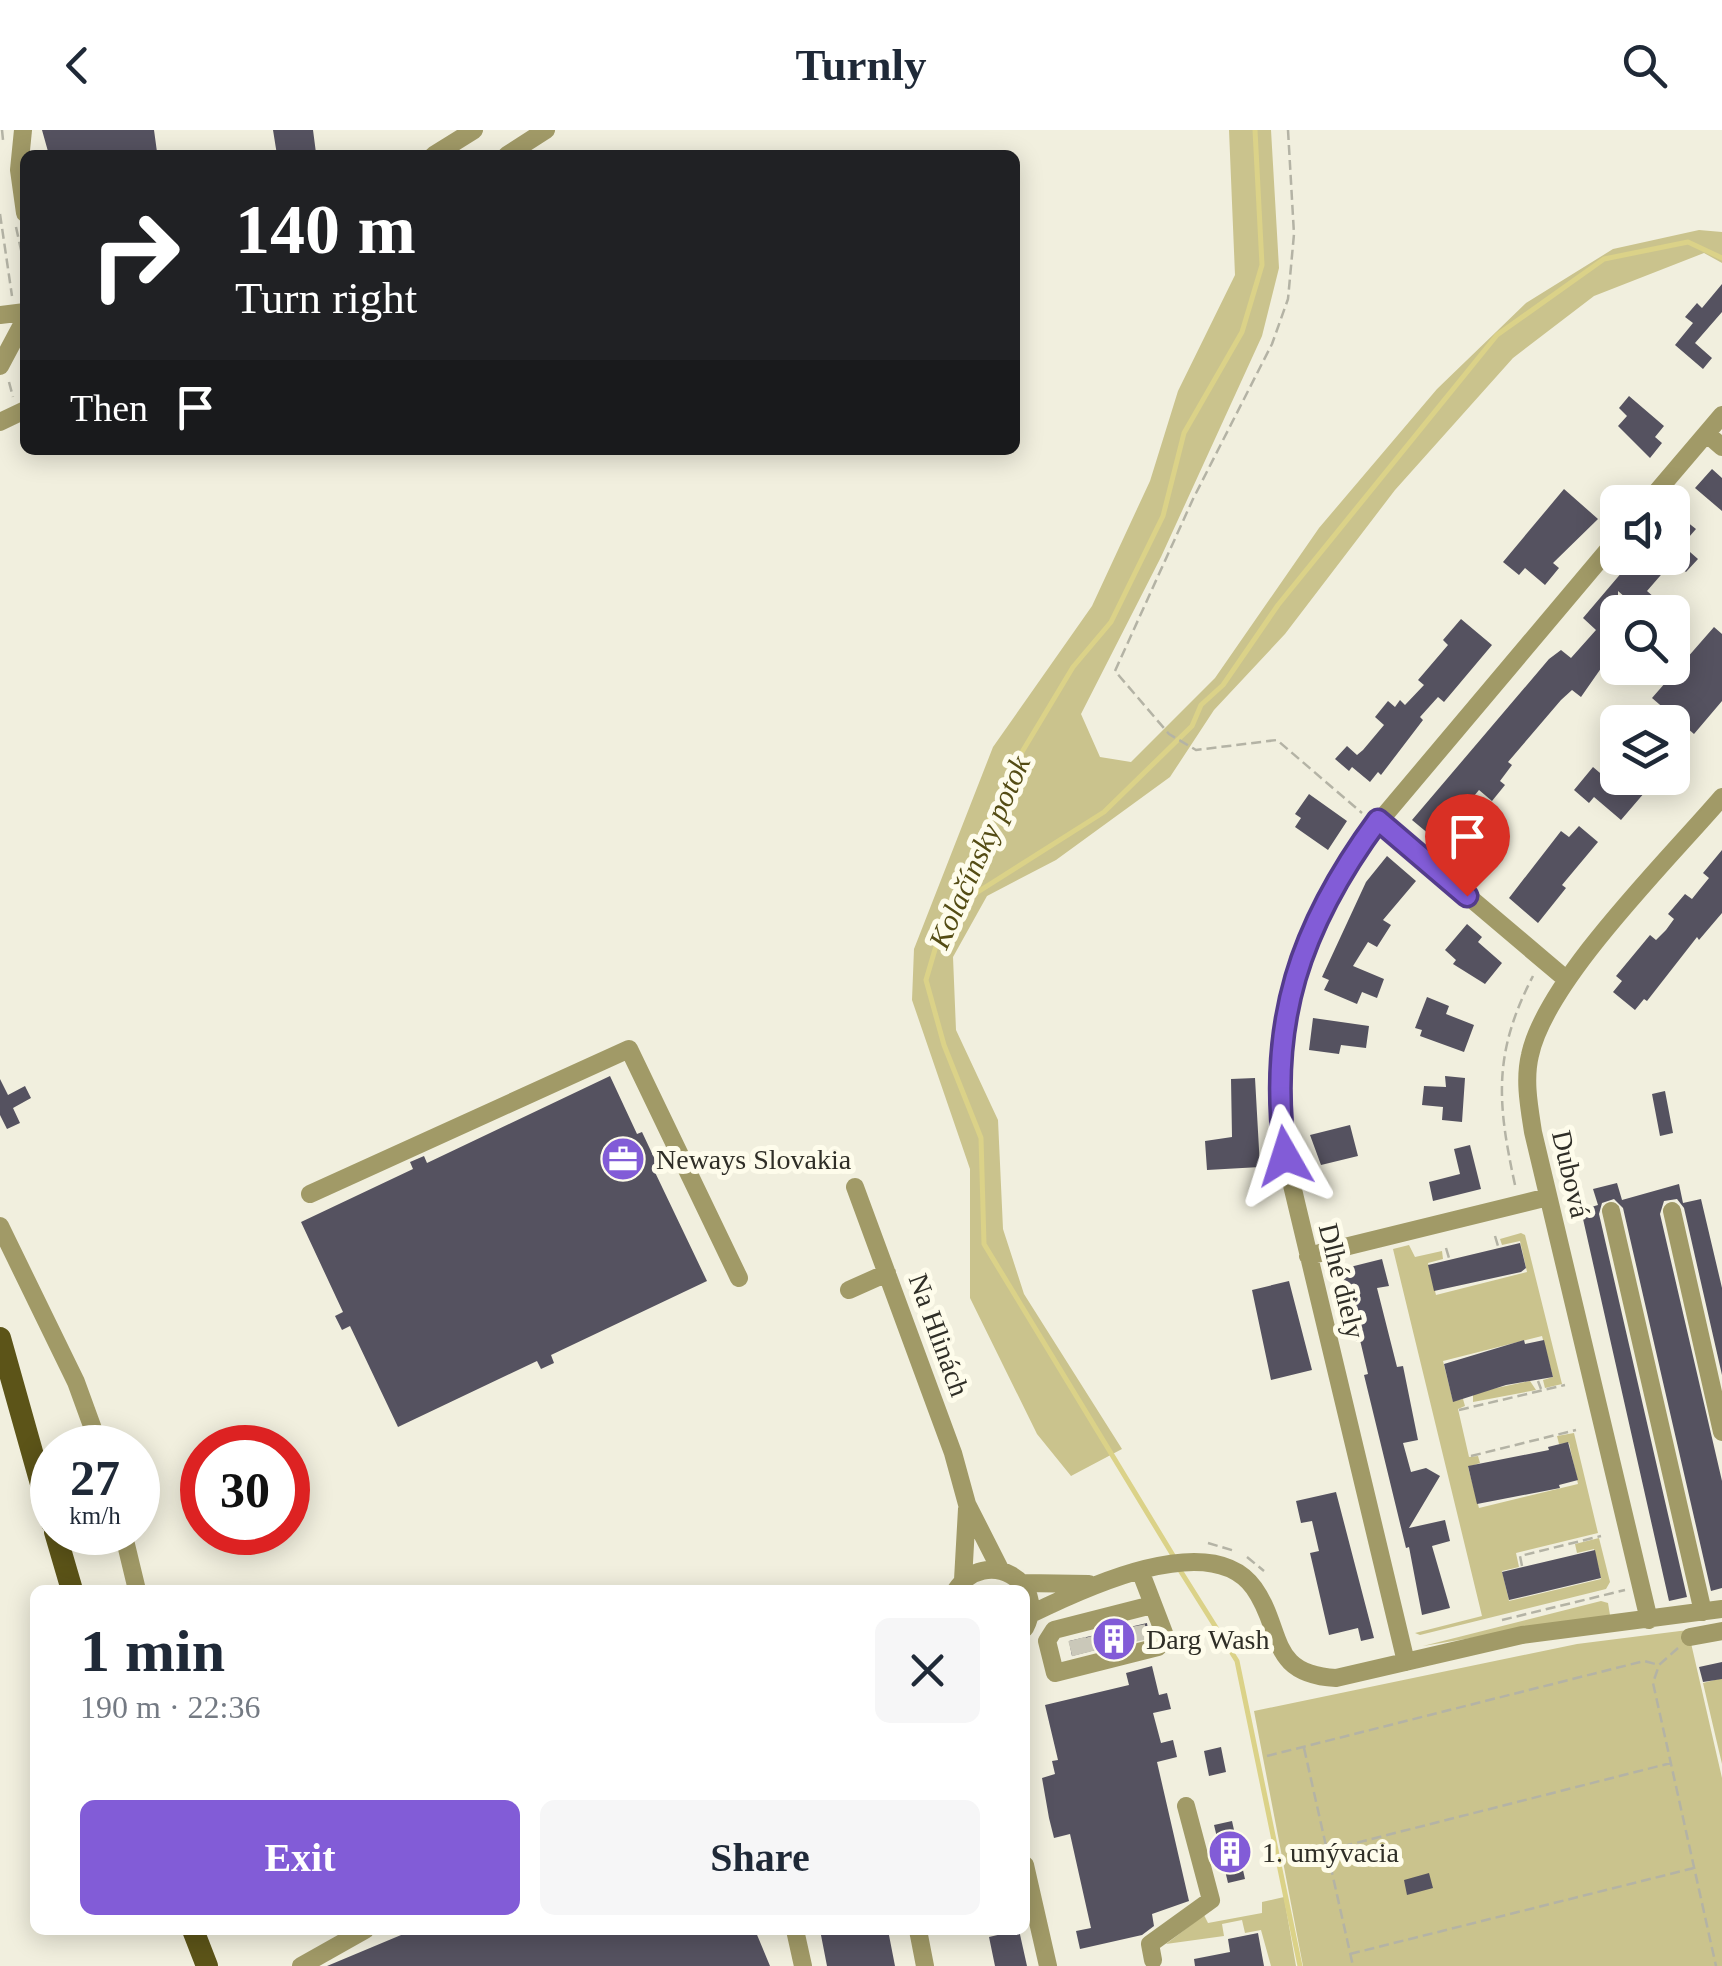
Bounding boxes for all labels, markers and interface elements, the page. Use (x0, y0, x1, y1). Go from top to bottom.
icon: back (50, 38, 105, 93)
icon: search (1617, 38, 1672, 93)
text: Turnly (796, 40, 926, 90)
icon: right (70, 190, 200, 320)
text: 140 m (235, 191, 416, 268)
text: Turn right (235, 273, 417, 323)
icon: arrive (168, 380, 223, 435)
text: Then (70, 387, 148, 429)
map controls (1600, 485, 1690, 795)
button: sound (1600, 485, 1690, 575)
button: search (1600, 595, 1690, 685)
button: layers (1600, 705, 1690, 795)
water label: Kolačínsky potok (921, 750, 1037, 954)
pin (1425, 794, 1510, 897)
icon: arrive (1440, 809, 1495, 864)
position arrow (1233, 1104, 1337, 1208)
street label: Dubová (1546, 1127, 1596, 1221)
office icon: Neways Slovakia (600, 1136, 646, 1182)
place label: Neways Slovakia (656, 1144, 852, 1175)
street label: Dlhé diely (1313, 1220, 1371, 1342)
street label: Na Hlinách (902, 1269, 976, 1401)
speed limit sign: 30 (180, 1425, 310, 1555)
text: 27 (70, 1450, 120, 1506)
text: km/h (69, 1502, 121, 1529)
building icon: Darg Wash (1091, 1616, 1137, 1662)
text: 1 min (80, 1618, 225, 1684)
button: close (875, 1618, 980, 1723)
place label: Darg Wash (1146, 1624, 1269, 1655)
text: 190 m · 22:36 (80, 1689, 260, 1725)
button: Exit (80, 1800, 520, 1915)
button: Share (540, 1800, 980, 1915)
building icon: 1. umývacia (1207, 1829, 1253, 1875)
place label: 1. umývacia (1262, 1837, 1399, 1868)

